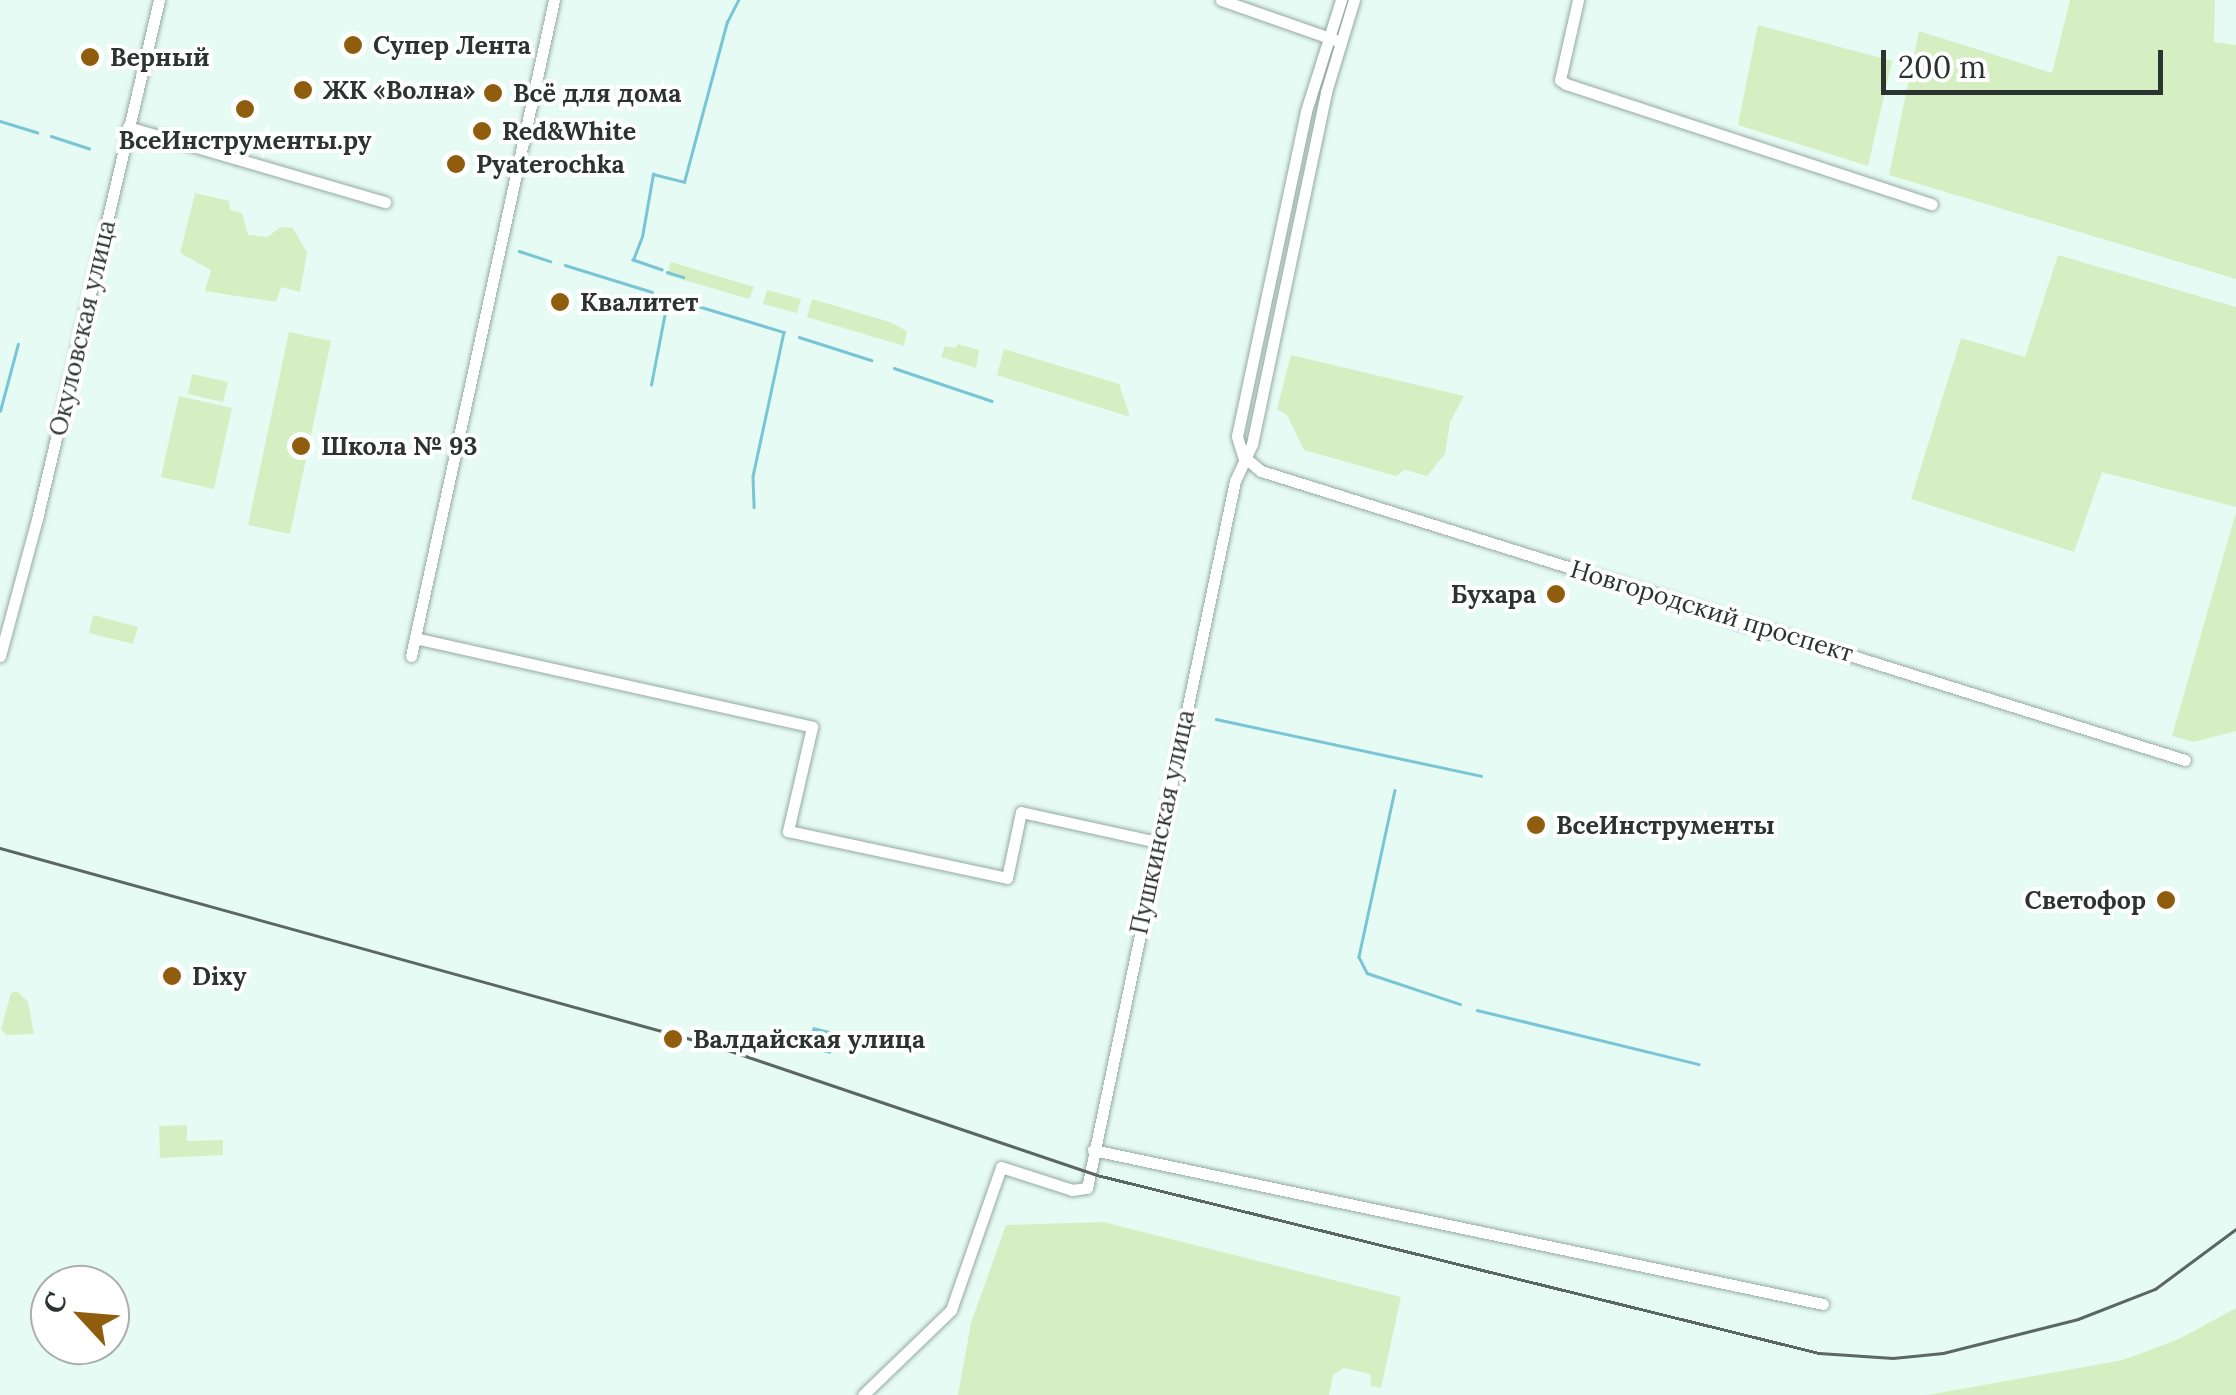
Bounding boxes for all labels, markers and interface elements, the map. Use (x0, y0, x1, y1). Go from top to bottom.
place label: Супер Лента (373, 30, 531, 60)
scale bar (1886, 30, 2168, 92)
marker: Супер Лента (342, 34, 364, 56)
place label: Верный (110, 42, 210, 72)
marker: Верный (79, 46, 101, 68)
text: 200 m (1898, 48, 1986, 86)
place label: ЖК «Волна» (323, 75, 475, 105)
place label: Всё для дома (513, 78, 681, 108)
marker: ЖК «Волна» (292, 79, 314, 101)
marker: Всё для дома (482, 82, 504, 104)
marker: ВсеИнструменты.ру (234, 98, 256, 120)
place label: Red&White (502, 116, 636, 146)
marker: Red&White (471, 120, 493, 142)
place label: ВсеИнструменты.ру (118, 125, 372, 155)
place label: Pyaterochka (476, 149, 625, 179)
marker: Pyaterochka (445, 153, 467, 175)
street label: Окуловская улица (43, 217, 121, 439)
place label: Квалитет (580, 287, 698, 317)
marker: Квалитет (549, 291, 571, 313)
place label: Школа № 93 (321, 431, 477, 461)
marker: Школа № 93 (290, 435, 312, 457)
street label: Новгородский проспект (1567, 554, 1857, 668)
place label: Бухара (1451, 579, 1536, 609)
marker: Бухара (1545, 583, 1567, 605)
street label: Пушкинская улица (1124, 707, 1200, 937)
place label: ВсеИнструменты (1556, 810, 1775, 840)
marker: ВсеИнструменты (1525, 814, 1547, 836)
place label: Светофор (2025, 885, 2146, 915)
marker: Светофор (2155, 889, 2177, 911)
place label: Dixy (192, 961, 247, 991)
marker: Dixy (161, 965, 183, 987)
place label: Валдайская улица (693, 1024, 925, 1054)
marker: Валдайская улица (662, 1028, 684, 1050)
north arrow (30, 1265, 130, 1365)
text: С (34, 1286, 75, 1319)

